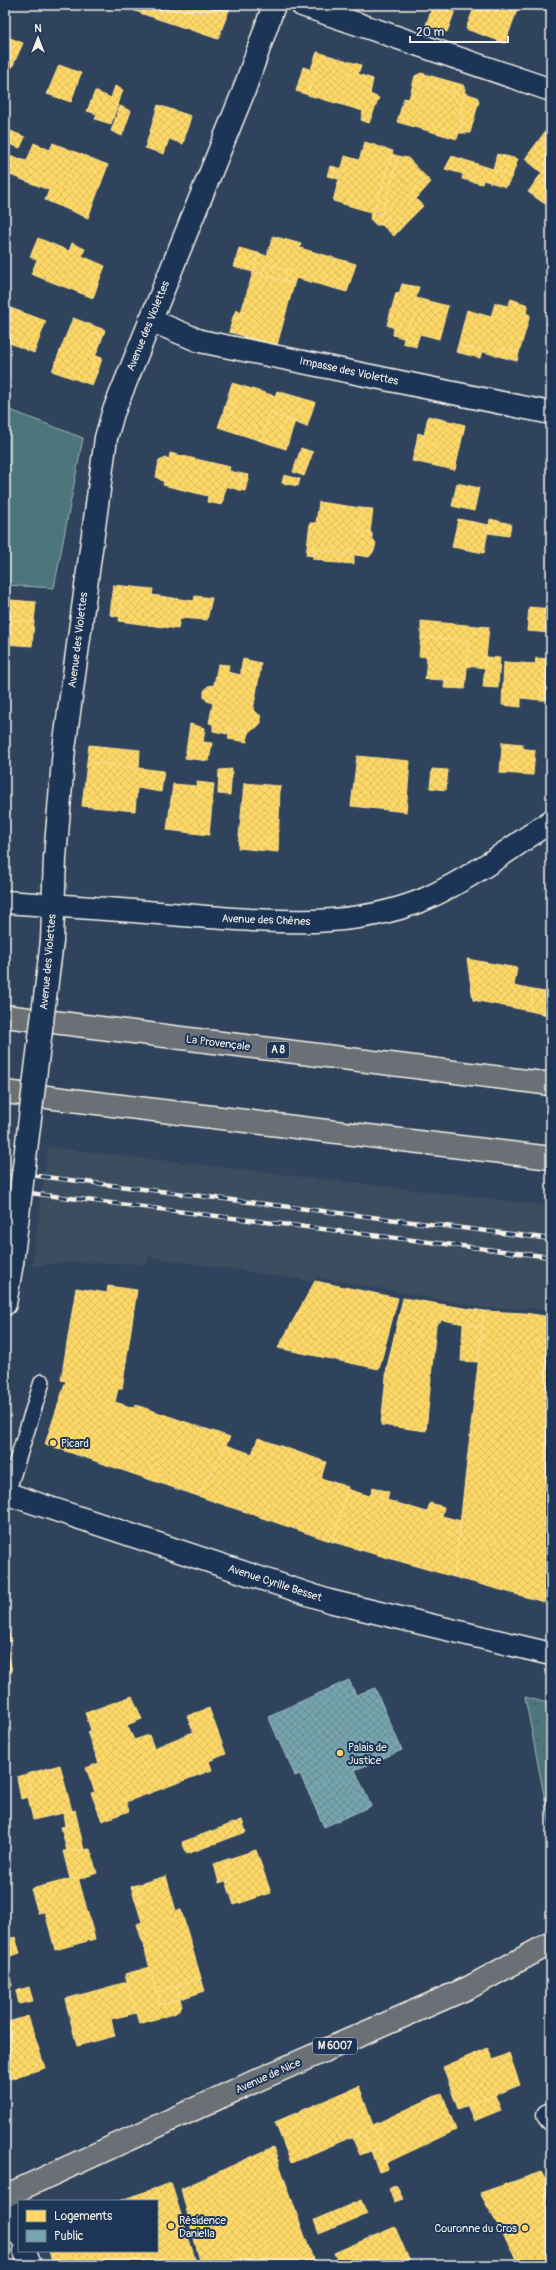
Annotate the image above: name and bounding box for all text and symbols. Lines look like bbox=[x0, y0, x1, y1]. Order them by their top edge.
north arrow bbox=[18, 18, 58, 58]
scale bar bbox=[410, 18, 508, 44]
text: N bbox=[34, 22, 42, 35]
text: 20 m bbox=[416, 25, 445, 40]
street label: Avenue des Violettes bbox=[124, 279, 172, 373]
street label: Impasse des Violettes bbox=[298, 354, 400, 388]
street label: Avenue des Violettes bbox=[66, 591, 90, 689]
street label: Avenue des Chênes bbox=[221, 912, 311, 928]
street label: Avenue des Violettes bbox=[37, 913, 59, 1010]
street label: La Provençale bbox=[185, 1033, 251, 1053]
road number: A 8 bbox=[267, 1042, 289, 1058]
place label: Picard bbox=[61, 1437, 89, 1450]
marker: Picard bbox=[48, 1438, 58, 1448]
street label: Avenue Cyrille Besset bbox=[226, 1562, 324, 1604]
place label: Palais de Justice bbox=[348, 1741, 387, 1767]
marker: Palais de Justice bbox=[335, 1748, 345, 1758]
road number: M 6007 bbox=[313, 2038, 357, 2054]
street label: Avenue de Nice bbox=[233, 2056, 303, 2096]
legend bbox=[18, 2200, 158, 2252]
text: Logements bbox=[54, 2209, 113, 2224]
place label: Résidence Daniella bbox=[179, 2214, 227, 2240]
marker: Résidence Daniella bbox=[166, 2221, 176, 2231]
place label: Couronne du Cros bbox=[434, 2222, 517, 2235]
marker: Couronne du Cros bbox=[520, 2223, 530, 2233]
text: Public bbox=[54, 2229, 84, 2244]

